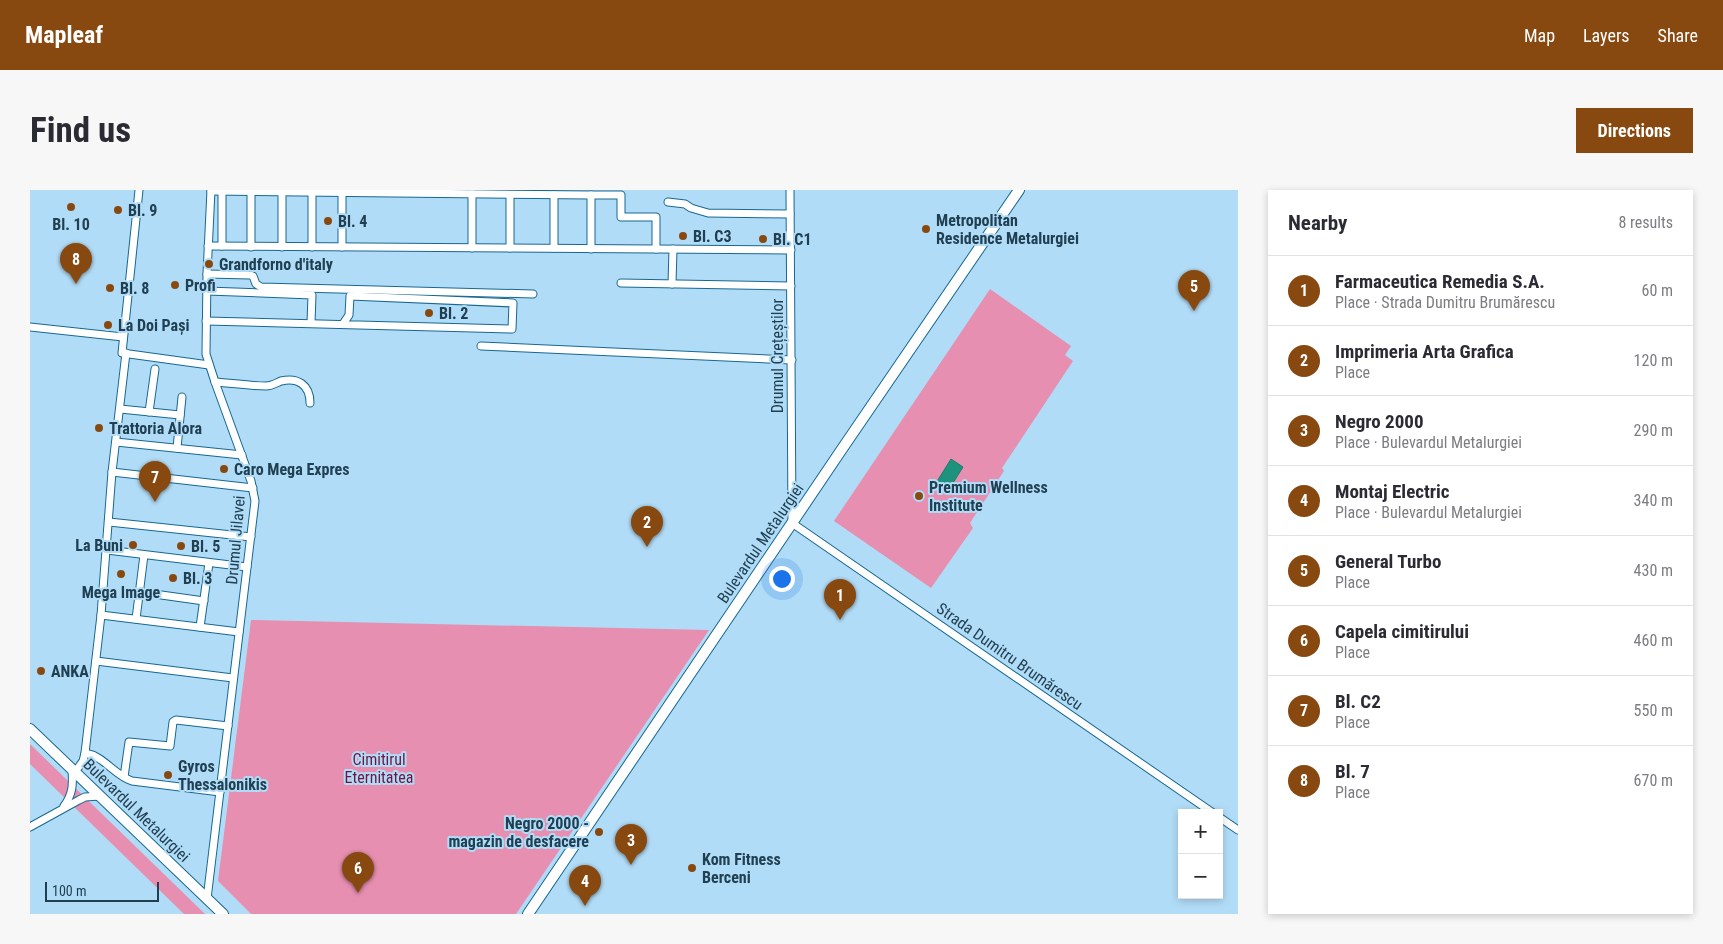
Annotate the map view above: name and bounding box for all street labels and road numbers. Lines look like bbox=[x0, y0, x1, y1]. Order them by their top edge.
street label: Drumul Crețeștilor bbox=[768, 299, 788, 413]
street label: Bulevardul Metalurgiei bbox=[713, 480, 808, 607]
street label: Drumul Jilavei bbox=[222, 495, 249, 585]
street label: Strada Dumitru Brumărescu bbox=[933, 599, 1086, 714]
street label: Bulevardul Metalurgiei bbox=[80, 755, 194, 866]

